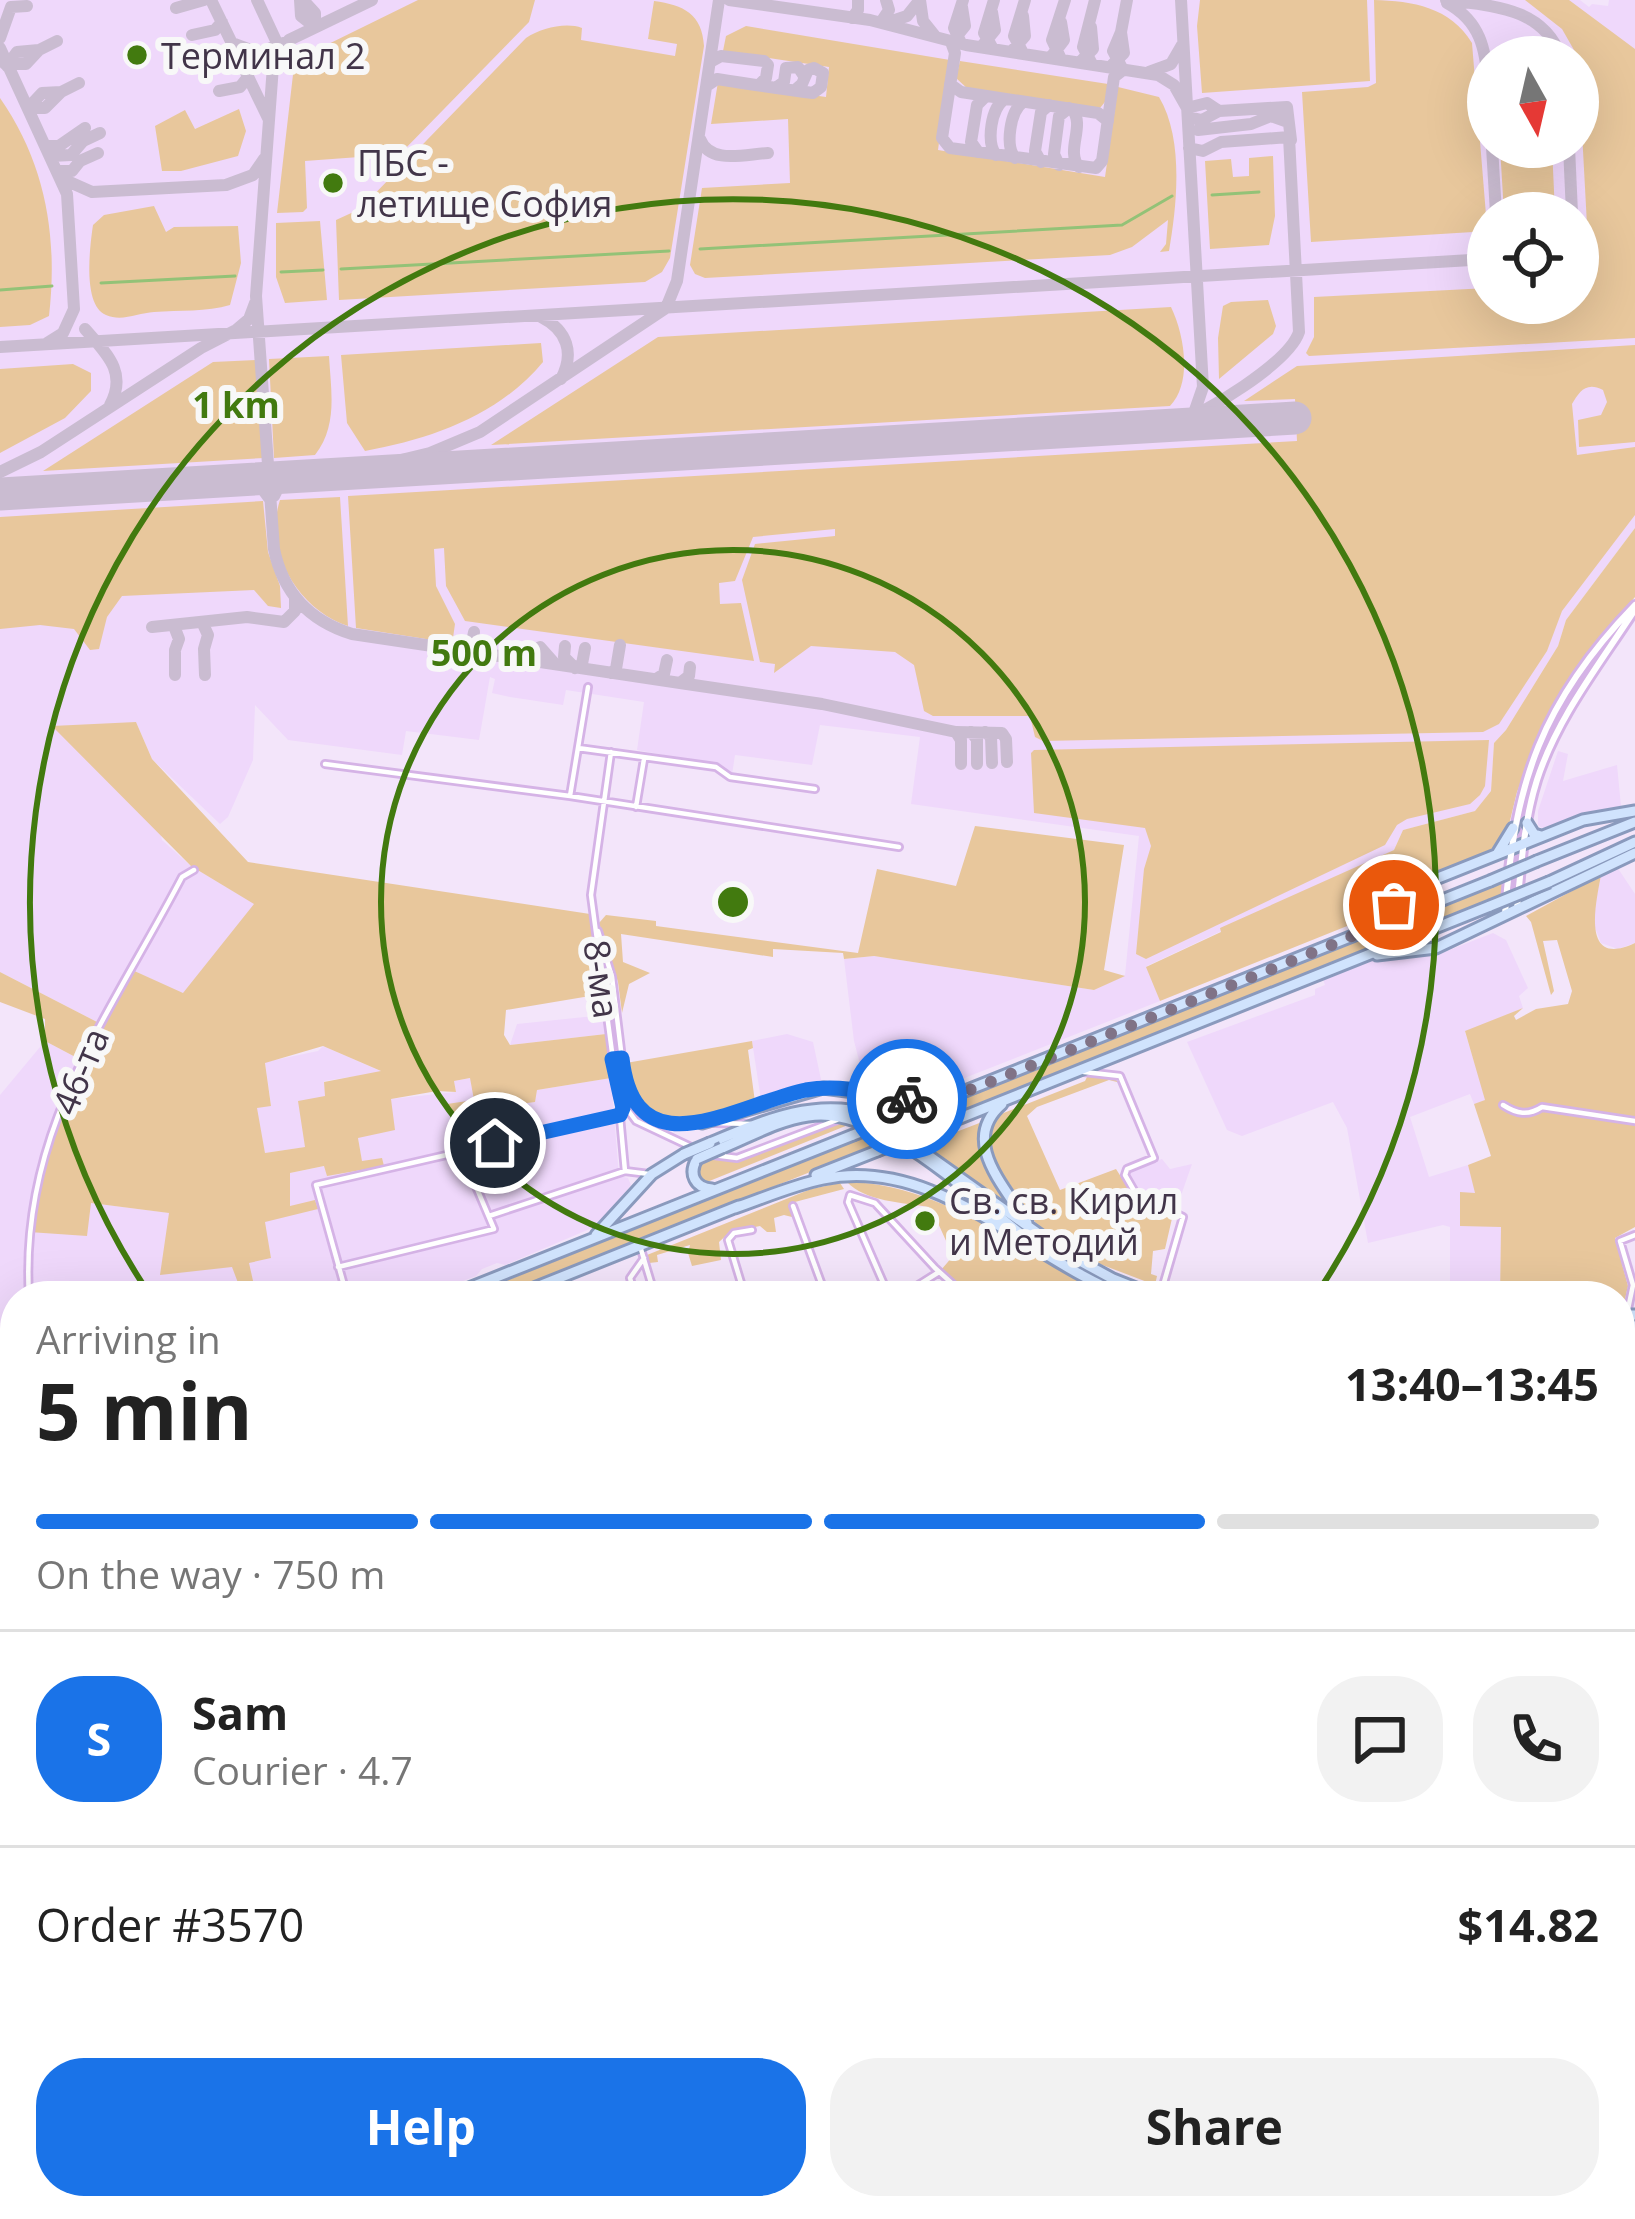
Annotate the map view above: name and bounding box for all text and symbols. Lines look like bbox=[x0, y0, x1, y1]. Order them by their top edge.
place label: Терминал 2 bbox=[161, 31, 366, 80]
north arrow bbox=[1467, 36, 1599, 168]
map controls bbox=[1467, 36, 1599, 324]
marker: Терминал 2 bbox=[124, 42, 150, 68]
place label: ПБС - летище София bbox=[357, 138, 612, 228]
marker: ПБС - летище София bbox=[320, 170, 346, 196]
button: locate bbox=[1467, 192, 1599, 324]
text: 1 km bbox=[192, 380, 280, 429]
text: 500 m bbox=[431, 628, 537, 677]
pin bbox=[1343, 854, 1445, 956]
icon: bag bbox=[1361, 872, 1427, 938]
centre of rings bbox=[712, 881, 754, 923]
street label: 8-ма bbox=[572, 937, 632, 1021]
street label: 46-та bbox=[40, 1020, 120, 1122]
courier bbox=[847, 1039, 967, 1159]
icon: bike bbox=[874, 1066, 940, 1132]
pin bbox=[444, 1092, 546, 1194]
icon: home bbox=[462, 1110, 528, 1176]
place label: Св. св. Кирил и Методий bbox=[949, 1176, 1178, 1266]
marker: Св. св. Кирил и Методий bbox=[912, 1208, 938, 1234]
text: Arriving in bbox=[36, 1312, 221, 1365]
text: 13:40–13:45 bbox=[1345, 1353, 1599, 1414]
text: 5 min bbox=[36, 1357, 253, 1463]
text: On the way · 750 m bbox=[36, 1547, 385, 1600]
button: chat bbox=[1317, 1676, 1443, 1802]
button: phone bbox=[1473, 1676, 1599, 1802]
text: Sam bbox=[192, 1682, 288, 1743]
text: S bbox=[87, 1708, 111, 1769]
text: Courier · 4.7 bbox=[192, 1743, 413, 1796]
text: Order #3570 bbox=[36, 1894, 304, 1955]
text: $14.82 bbox=[1458, 1894, 1599, 1955]
button: Help bbox=[36, 2058, 806, 2196]
button: Share bbox=[830, 2058, 1599, 2196]

